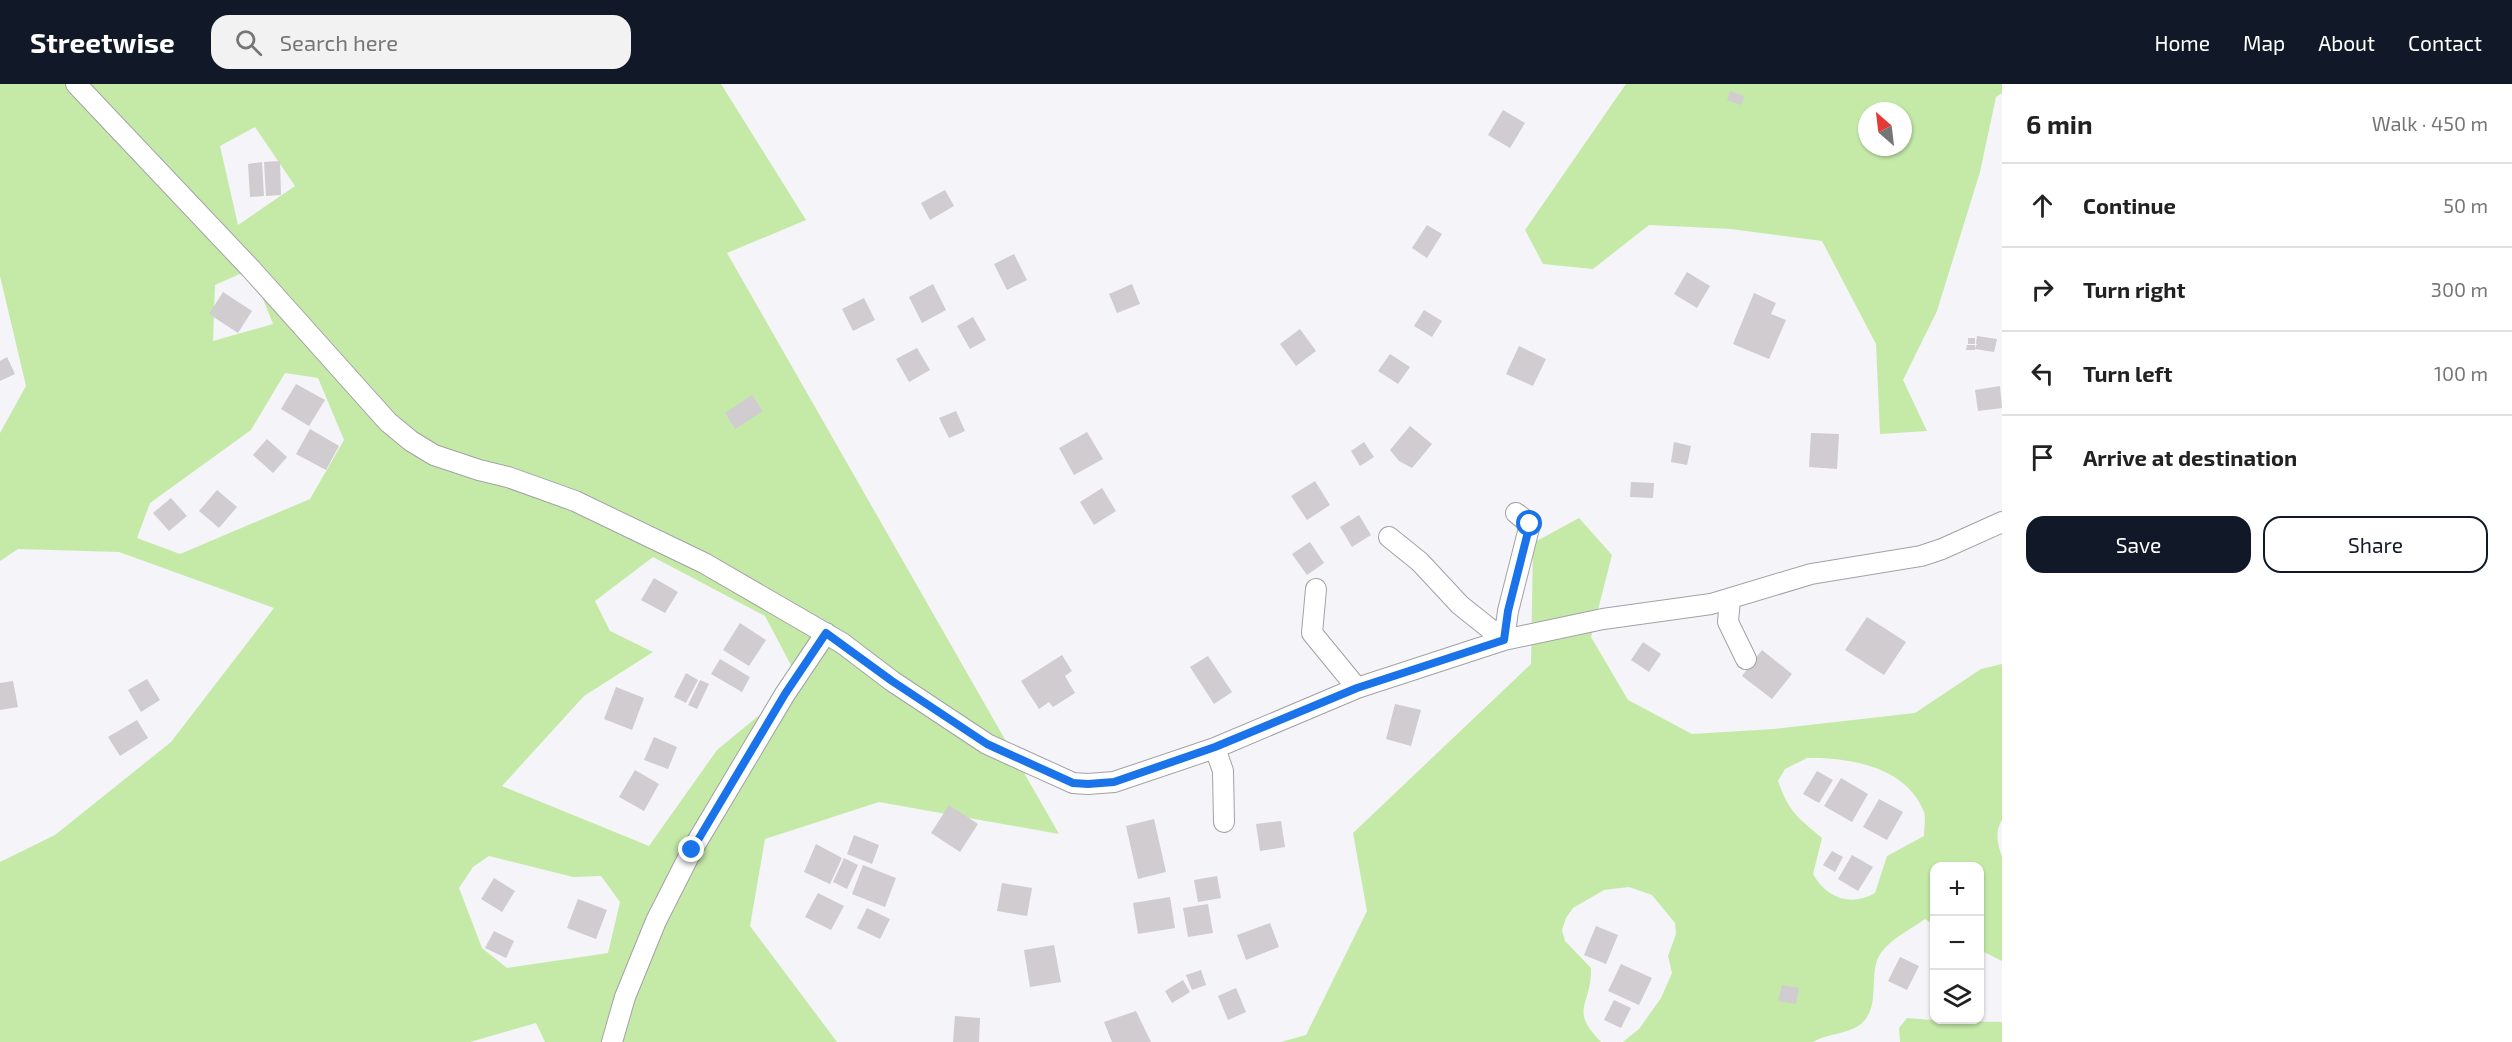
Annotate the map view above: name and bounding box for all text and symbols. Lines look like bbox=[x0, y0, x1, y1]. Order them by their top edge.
search box bbox=[211, 15, 631, 69]
text: Streetwise bbox=[30, 25, 175, 59]
icon: search bbox=[232, 26, 265, 59]
text: Search here bbox=[280, 29, 398, 55]
text: Home bbox=[2154, 30, 2210, 55]
text: Map bbox=[2243, 30, 2285, 55]
text: About bbox=[2318, 30, 2375, 55]
text: Contact bbox=[2408, 30, 2482, 55]
north arrow bbox=[1858, 102, 1912, 156]
text: 6 min bbox=[2026, 108, 2093, 139]
text: Walk · 450 m bbox=[2372, 111, 2488, 135]
icon: ahead bbox=[2026, 189, 2059, 222]
text: Continue bbox=[2083, 192, 2176, 218]
text: 50 m bbox=[2443, 193, 2488, 217]
icon: right bbox=[2026, 273, 2059, 306]
text: Turn right bbox=[2083, 276, 2185, 302]
text: 300 m bbox=[2431, 277, 2488, 301]
icon: left bbox=[2026, 357, 2059, 390]
text: Turn left bbox=[2083, 360, 2172, 386]
text: 100 m bbox=[2434, 361, 2488, 385]
icon: arrive bbox=[2026, 441, 2059, 474]
text: Arrive at destination bbox=[2083, 444, 2297, 470]
route start bbox=[1516, 510, 1542, 536]
button: Save bbox=[2026, 516, 2251, 573]
button: Share bbox=[2263, 516, 2488, 573]
route end bbox=[678, 836, 704, 862]
map controls bbox=[1930, 862, 1984, 1024]
button: + bbox=[1930, 862, 1984, 916]
button: − bbox=[1930, 916, 1984, 970]
button: layers bbox=[1930, 970, 1984, 1024]

